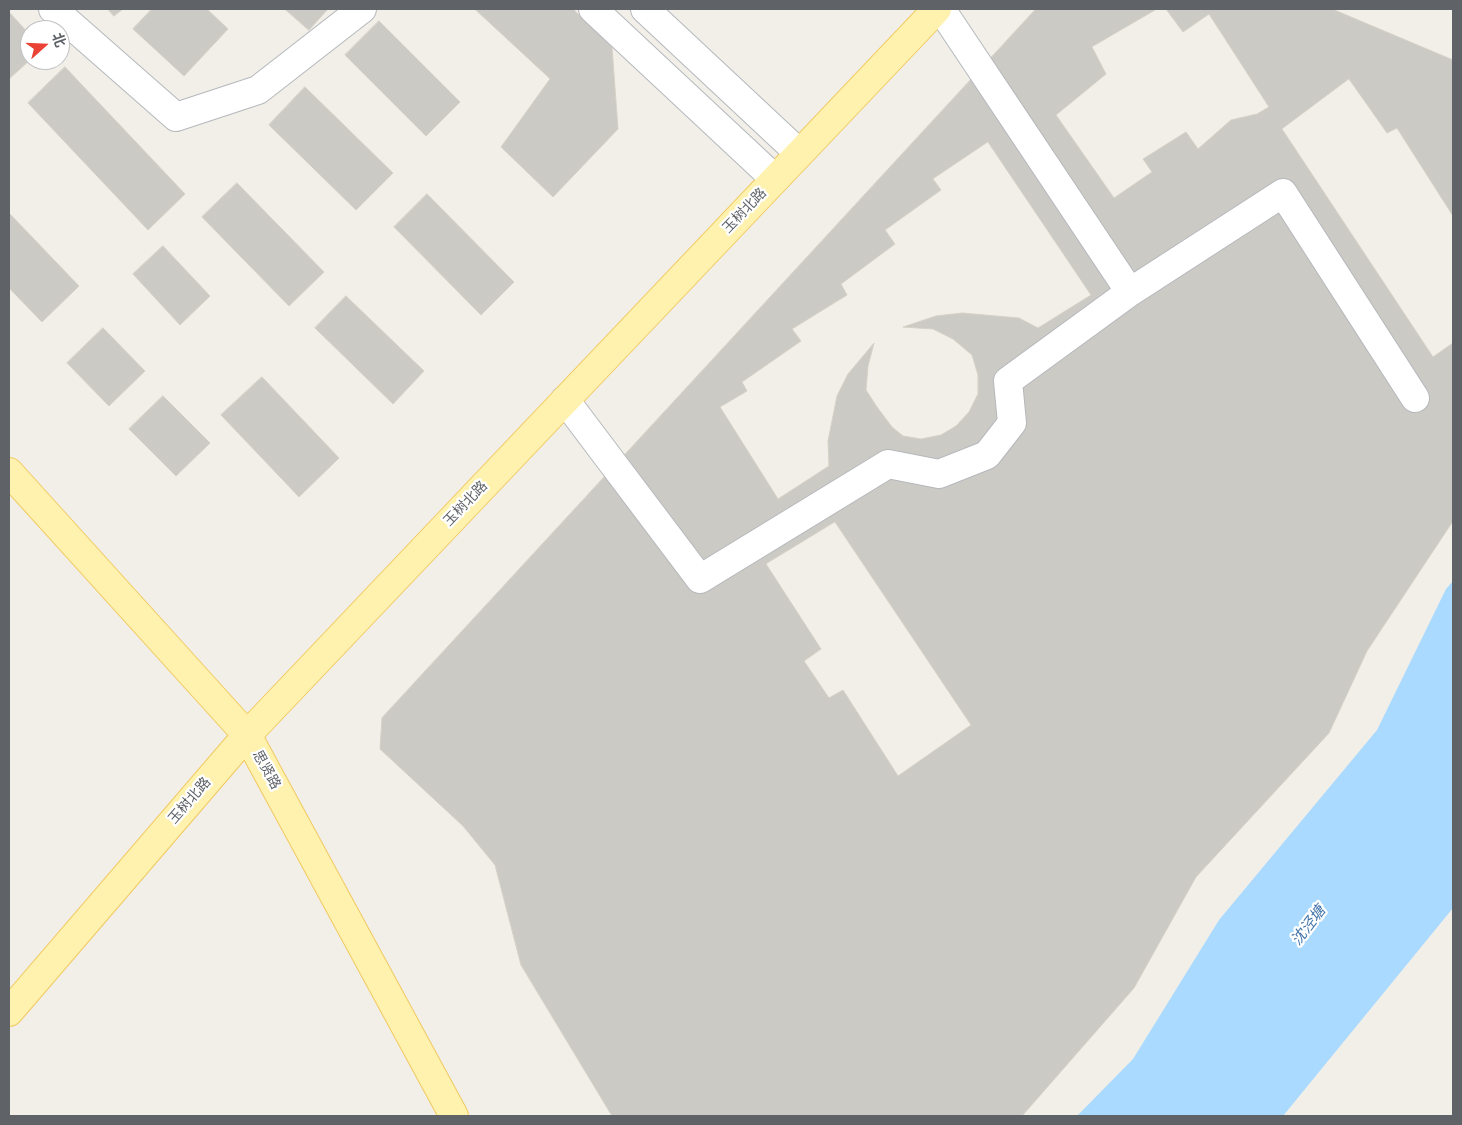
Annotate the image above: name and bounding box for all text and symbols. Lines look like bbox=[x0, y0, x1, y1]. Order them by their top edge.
north arrow bbox=[20, 20, 70, 70]
text: 北 bbox=[48, 31, 69, 50]
street label: 玉树北路 bbox=[720, 185, 770, 237]
street label: 玉树北路 bbox=[441, 478, 491, 530]
street label: 思贤路 bbox=[248, 748, 284, 792]
street label: 玉树北路 bbox=[165, 774, 215, 828]
water label: 沈泾塘 bbox=[1288, 903, 1330, 949]

